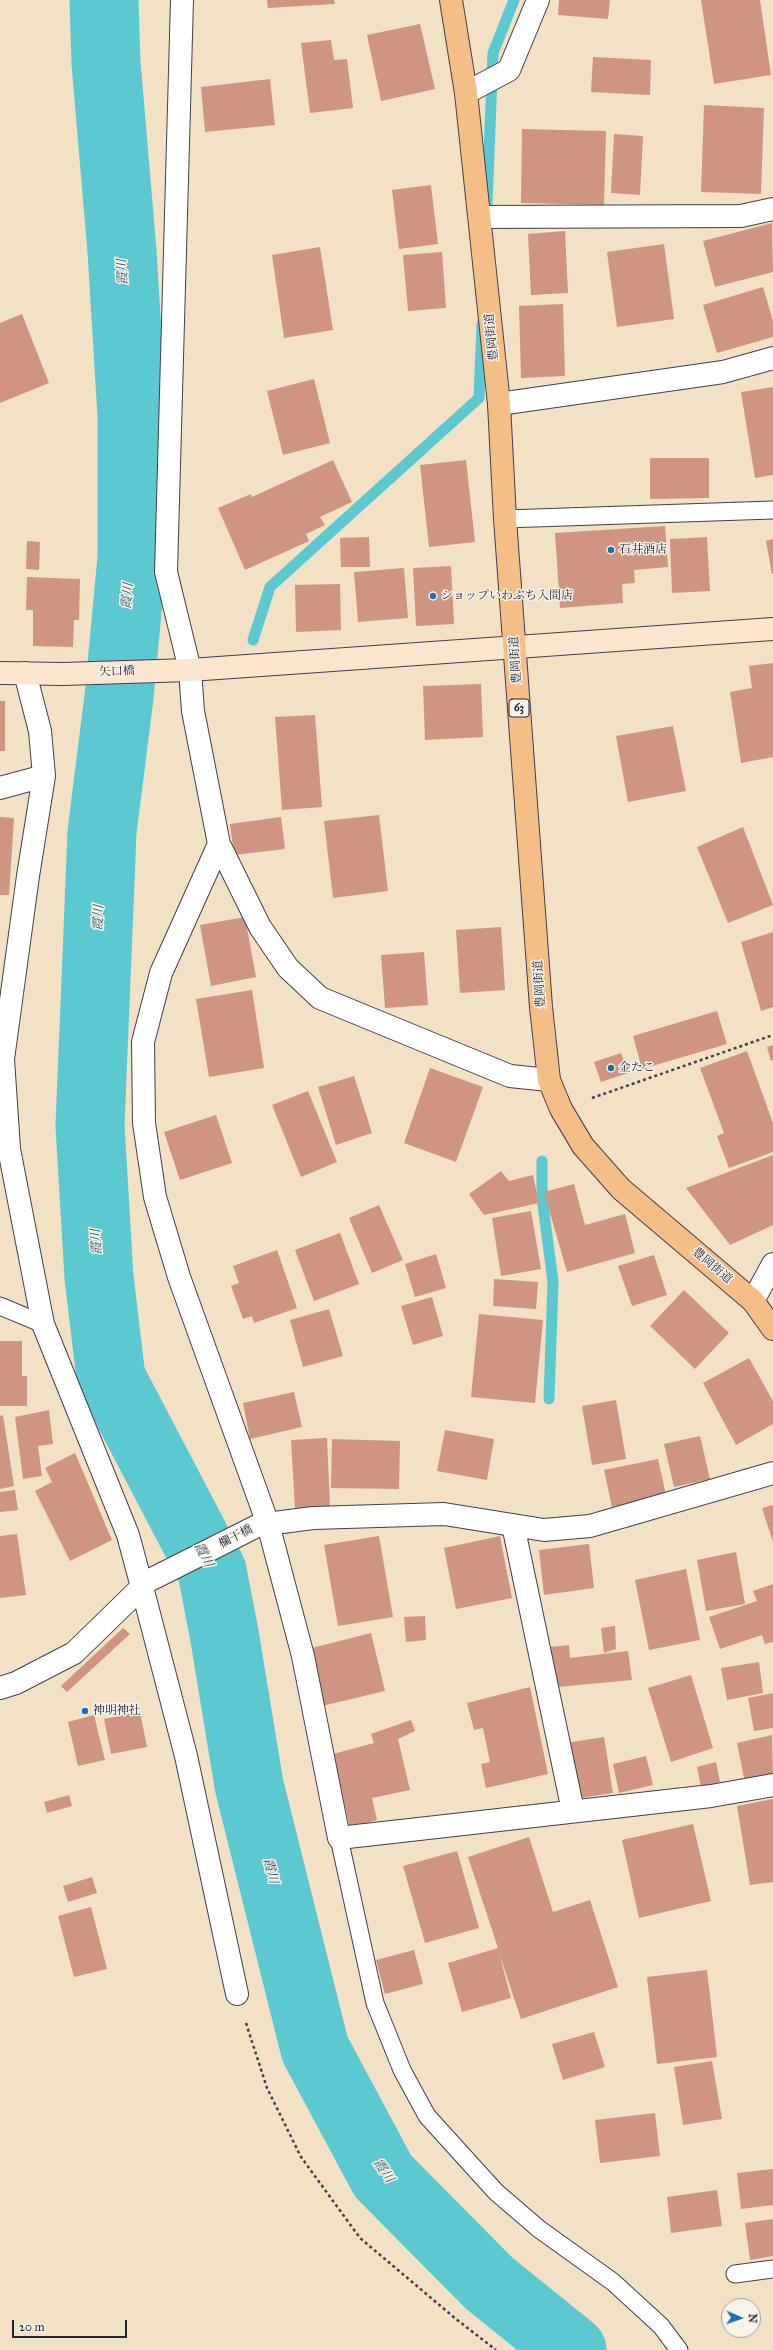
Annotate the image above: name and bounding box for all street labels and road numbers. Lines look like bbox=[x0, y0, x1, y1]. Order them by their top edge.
street label: 豊岡街道 bbox=[482, 312, 502, 362]
street label: 豊岡街道 bbox=[507, 636, 525, 684]
street label: 矢口橋 bbox=[99, 664, 135, 680]
road number: 63 bbox=[509, 699, 529, 717]
street label: 豊岡街道 bbox=[531, 960, 549, 1008]
street label: 豊岡街道 bbox=[689, 1245, 735, 1287]
street label: 欄干橋 bbox=[217, 1522, 255, 1552]

